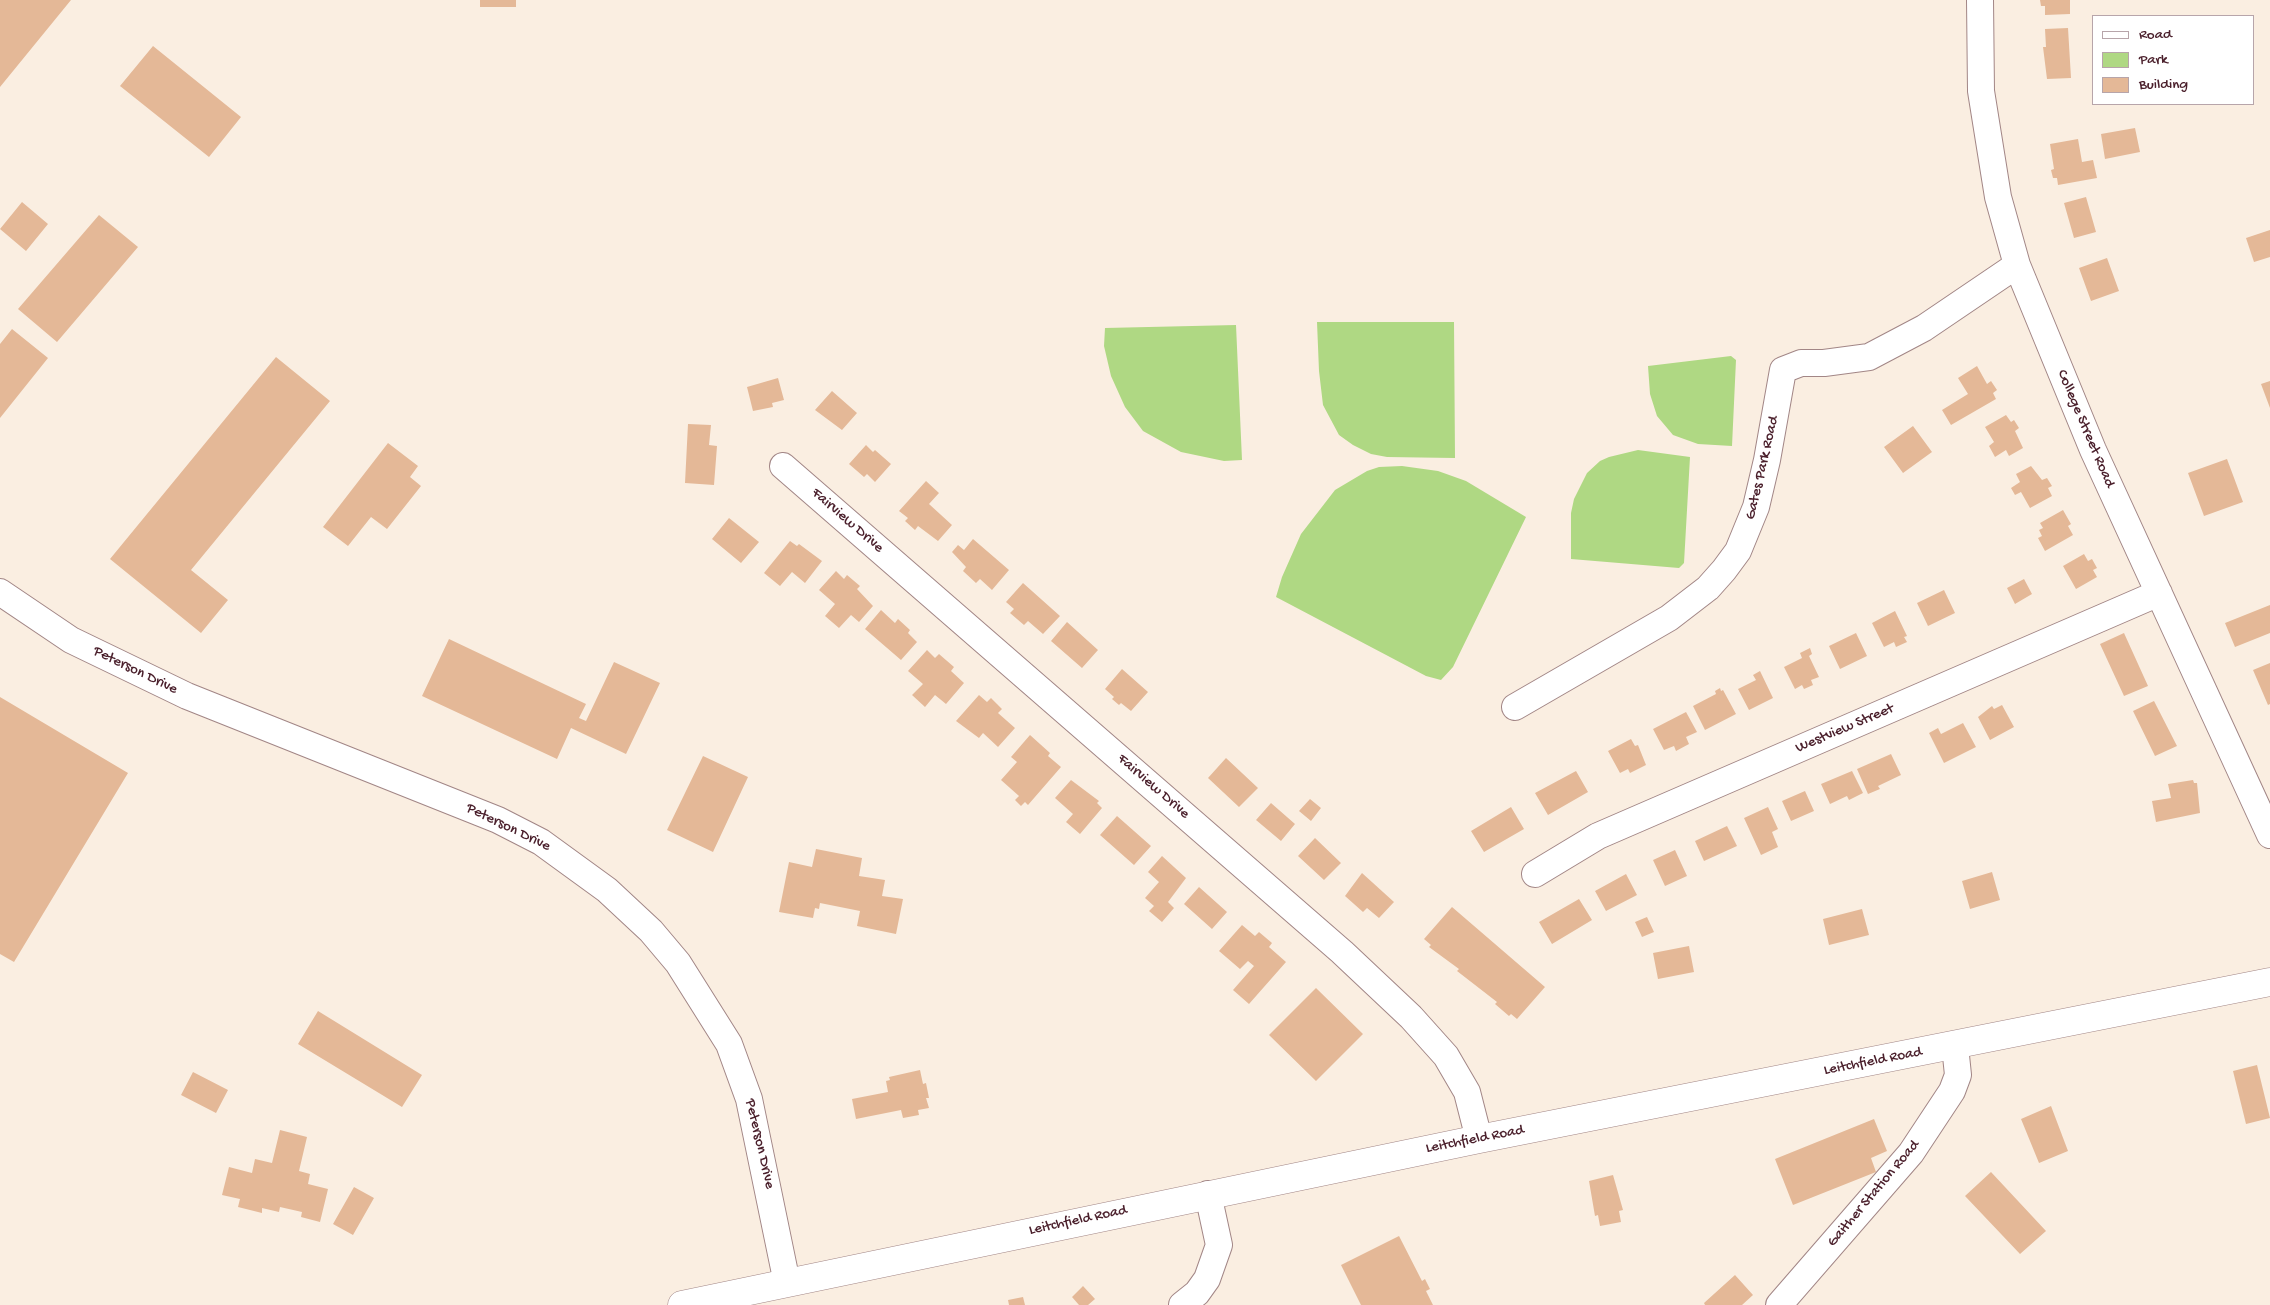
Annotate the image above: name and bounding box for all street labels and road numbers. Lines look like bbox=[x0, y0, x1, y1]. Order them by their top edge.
street label: College Street Road bbox=[2052, 367, 2118, 491]
street label: Gates Park Road bbox=[1742, 415, 1784, 521]
street label: Fairview Drive bbox=[807, 485, 887, 557]
street label: Peterson Drive bbox=[90, 643, 180, 699]
street label: Westview Street bbox=[1793, 700, 1897, 758]
street label: Fairview Drive bbox=[1113, 751, 1193, 823]
street label: Peterson Drive bbox=[463, 800, 553, 856]
street label: Leitchfield Road bbox=[1822, 1044, 1924, 1080]
street label: Peterson Drive bbox=[740, 1097, 778, 1191]
street label: Leitchfield Road bbox=[1424, 1122, 1526, 1158]
street label: Gaither Station Road bbox=[1824, 1137, 1924, 1251]
street label: Leitchfield Road bbox=[1027, 1202, 1129, 1240]

